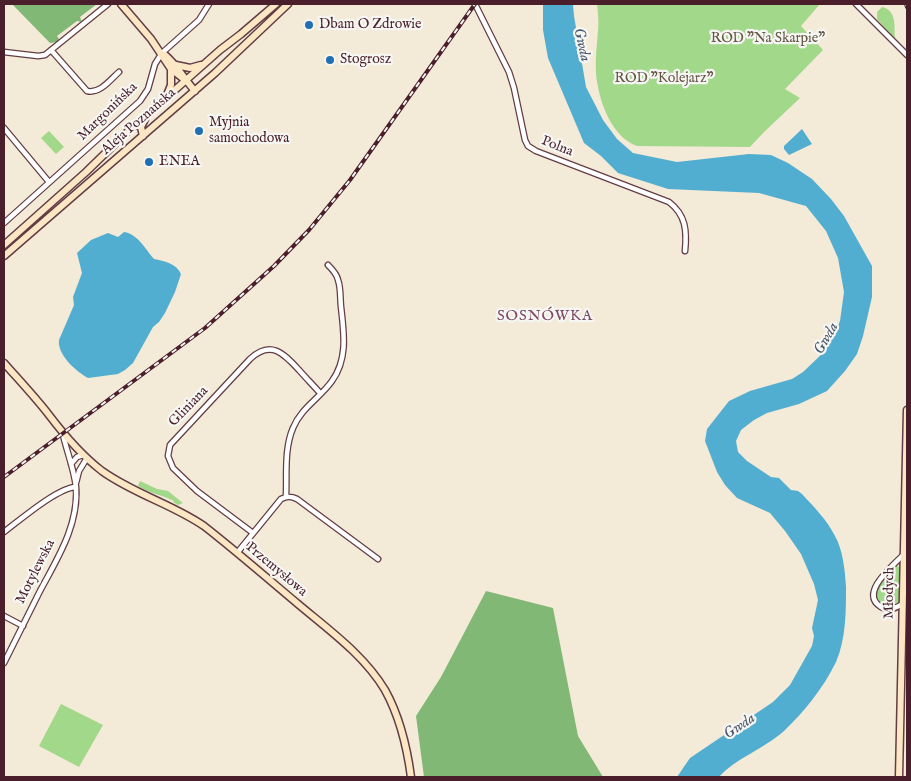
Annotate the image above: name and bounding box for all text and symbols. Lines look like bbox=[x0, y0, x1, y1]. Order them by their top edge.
place label: Dbam O Zdrowie bbox=[319, 17, 421, 33]
marker: Dbam O Zdrowie bbox=[303, 19, 315, 31]
water label: Gwda bbox=[568, 26, 594, 64]
park label: ROD "Na Skarpie" bbox=[711, 31, 825, 47]
place label: Stogrosz bbox=[340, 52, 391, 68]
marker: Stogrosz bbox=[324, 54, 336, 66]
park label: ROD "Kolejarz" bbox=[615, 71, 713, 87]
street label: Margonińska bbox=[75, 79, 141, 145]
street label: Aleja Poznańska bbox=[98, 85, 180, 159]
place label: Myjnia samochodowa bbox=[209, 115, 289, 148]
marker: Myjnia samochodowa bbox=[193, 125, 205, 137]
street label: Polna bbox=[539, 133, 575, 161]
place label: ENEA bbox=[159, 154, 200, 170]
marker: ENEA bbox=[143, 156, 155, 168]
district label: SOSNÓWKA bbox=[496, 308, 594, 326]
water label: Gwda bbox=[811, 320, 843, 358]
street label: Gliniana bbox=[166, 383, 212, 431]
street label: Motylewska bbox=[13, 537, 59, 607]
street label: Przemysłowa bbox=[242, 539, 310, 601]
street label: Młodych bbox=[881, 567, 899, 619]
water label: Gwda bbox=[721, 710, 759, 744]

